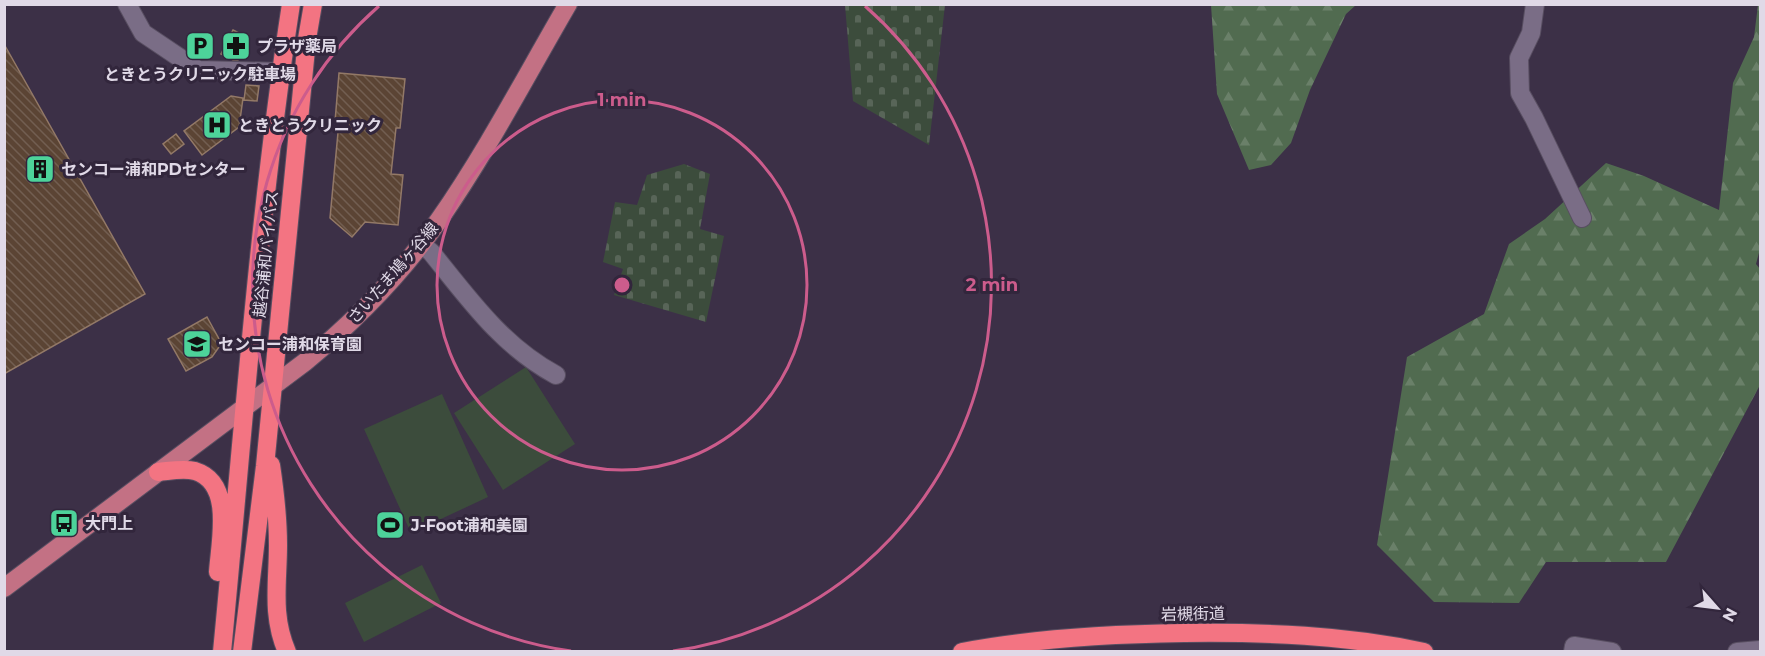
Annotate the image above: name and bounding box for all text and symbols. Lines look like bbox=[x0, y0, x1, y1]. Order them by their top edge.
parking icon: ときとうクリニック駐車場 bbox=[184, 30, 216, 62]
pharmacy icon: プラザ薬局 bbox=[220, 30, 252, 62]
place label: プラザ薬局 bbox=[257, 37, 337, 56]
place label: ときとうクリニック駐車場 bbox=[104, 65, 296, 84]
text: 1 min bbox=[598, 89, 646, 111]
hospital icon: ときとうクリニック bbox=[201, 109, 233, 141]
place label: ときとうクリニック bbox=[238, 116, 382, 135]
building icon: センコー浦和PDセンター bbox=[24, 153, 56, 185]
place label: センコー浦和PDセンター bbox=[61, 160, 246, 179]
street label: 越谷浦和バイパス bbox=[250, 190, 282, 318]
street label: さいたま鳩ヶ谷線 bbox=[344, 219, 442, 327]
text: 2 min bbox=[966, 274, 1018, 296]
centre of rings bbox=[612, 275, 632, 295]
school or university icon: センコー浦和保育園 bbox=[181, 328, 213, 360]
place label: センコー浦和保育園 bbox=[218, 335, 362, 354]
bus stop icon: 大門上 bbox=[48, 507, 80, 539]
sports icon: J-Foot浦和美園 bbox=[374, 509, 406, 541]
place label: 大門上 bbox=[85, 514, 133, 533]
place label: J-Foot浦和美園 bbox=[410, 516, 528, 535]
north arrow bbox=[1687, 578, 1747, 638]
street label: 岩槻街道 bbox=[1161, 604, 1225, 624]
text: N bbox=[1718, 605, 1741, 625]

